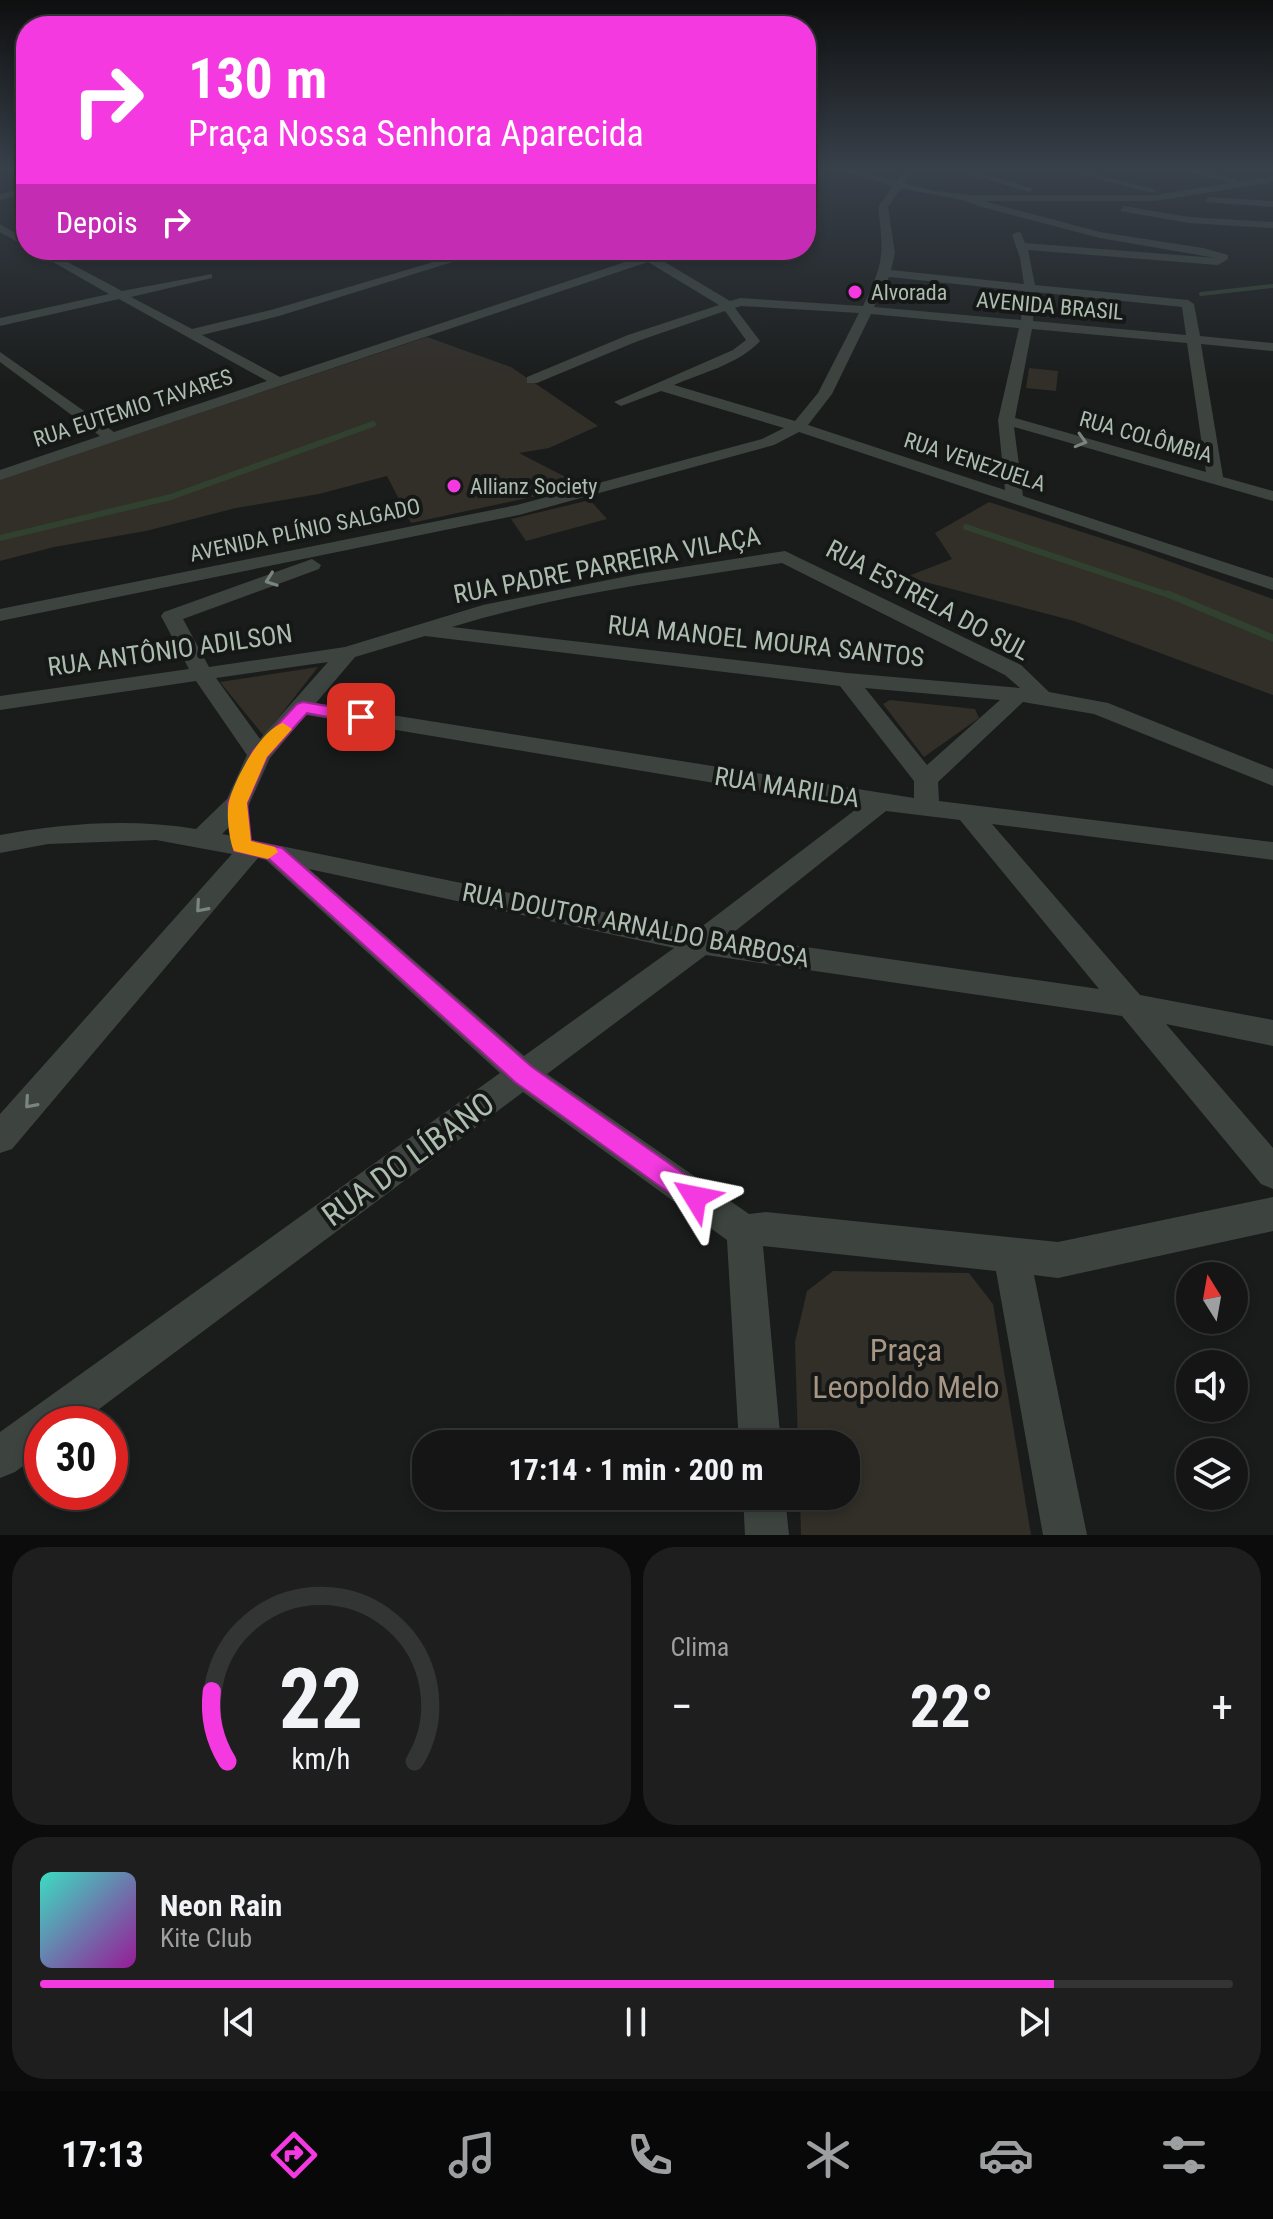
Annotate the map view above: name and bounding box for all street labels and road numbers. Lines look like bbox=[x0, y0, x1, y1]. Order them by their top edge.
street label: AVENIDA BRASIL bbox=[975, 287, 1125, 325]
street label: RUA EUTEMIO TAVARES bbox=[30, 364, 236, 452]
street label: RUA COLÔMBIA bbox=[1077, 405, 1216, 468]
street label: RUA VENEZUELA bbox=[901, 427, 1049, 497]
street label: AVENIDA PLÍNIO SALGADO bbox=[187, 493, 423, 567]
street label: RUA PADRE PARREIRA VILAÇA bbox=[451, 521, 763, 609]
street label: RUA ESTRELA DO SUL bbox=[821, 534, 1035, 666]
street label: RUA MANOEL MOURA SANTOS bbox=[606, 609, 926, 673]
street label: RUA ANTÔNIO ADILSON bbox=[46, 618, 294, 682]
street label: RUA MARILDA bbox=[712, 761, 862, 813]
street label: RUA DOUTOR ARNALDO BARBOSA bbox=[460, 877, 812, 973]
street label: RUA DO LÍBANO bbox=[315, 1084, 501, 1234]

